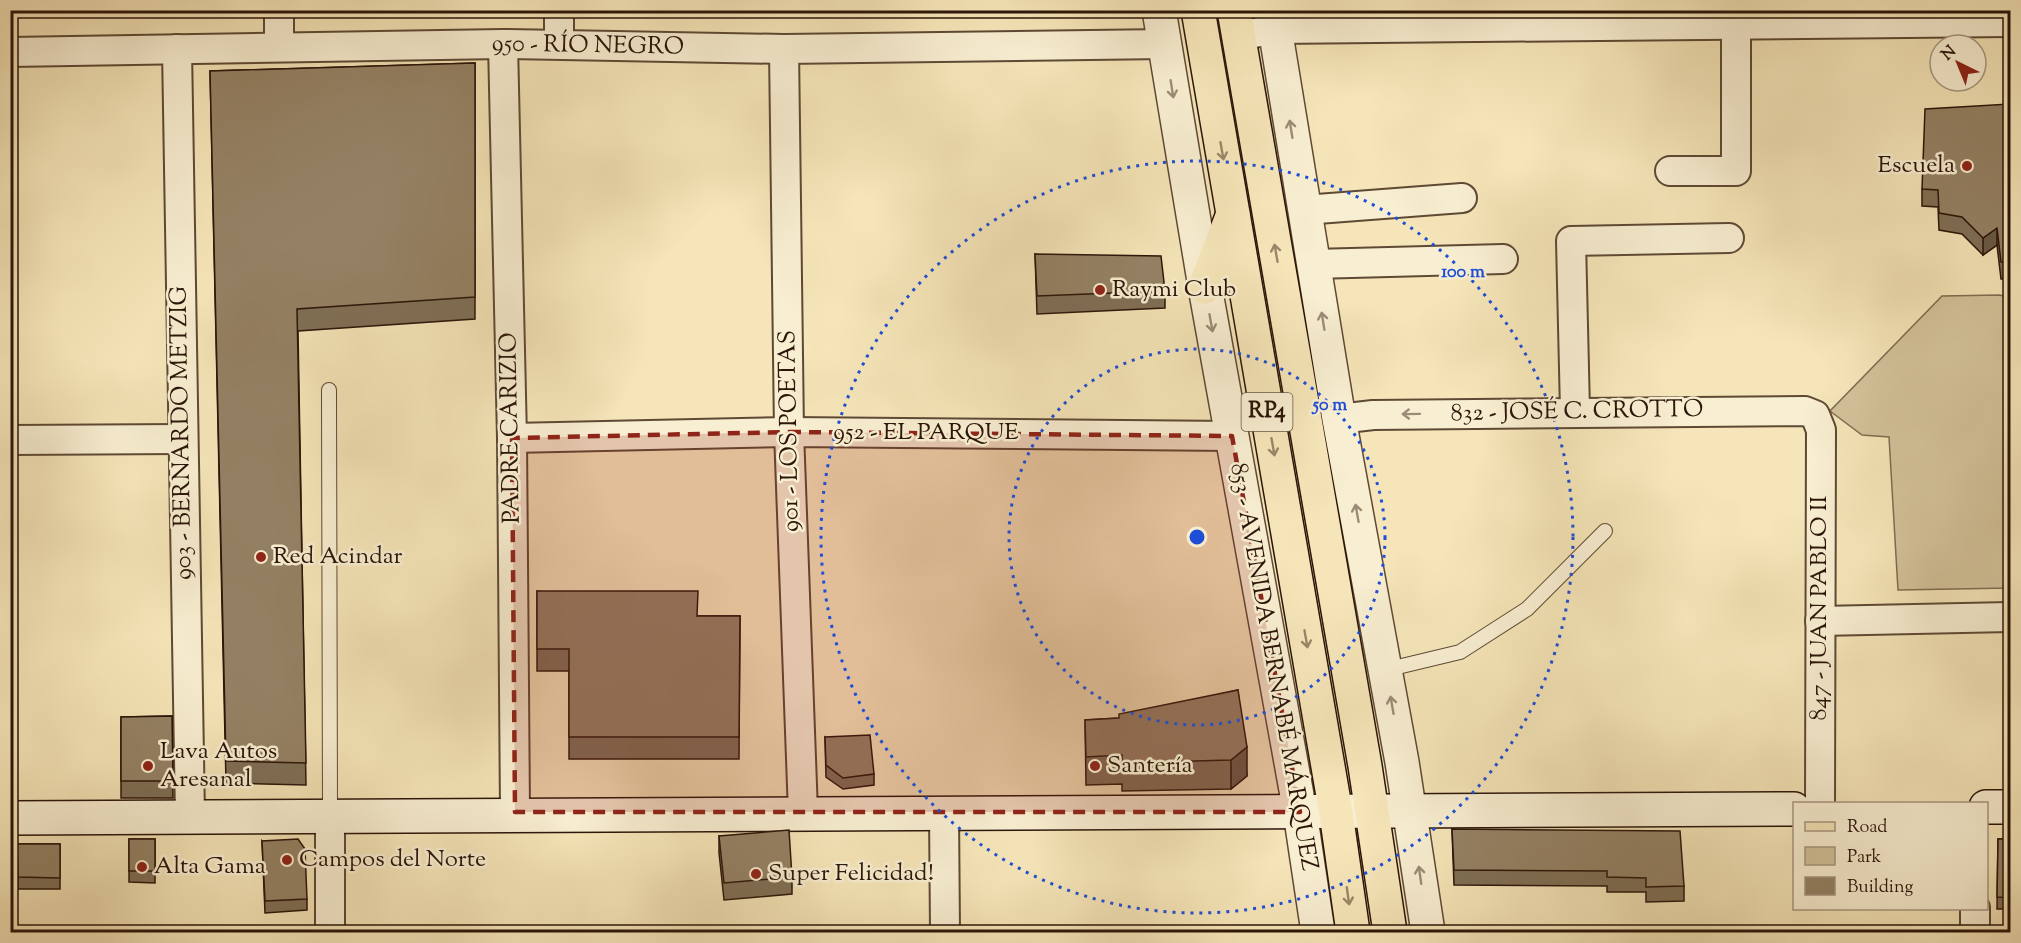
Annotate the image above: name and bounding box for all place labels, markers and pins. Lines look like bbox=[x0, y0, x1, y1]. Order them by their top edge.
place label: Escuela bbox=[1878, 149, 1955, 183]
marker: Escuela bbox=[1960, 159, 1974, 173]
place label: Raymi Club bbox=[1112, 273, 1236, 307]
marker: Raymi Club bbox=[1093, 283, 1107, 297]
centre of rings bbox=[1187, 527, 1207, 547]
place label: Red Acindar bbox=[273, 540, 403, 574]
marker: Red Acindar bbox=[254, 550, 268, 564]
place label: Lava Autos Aresanal bbox=[160, 735, 277, 797]
place label: Santería bbox=[1107, 749, 1193, 783]
marker: Lava Autos Aresanal bbox=[141, 759, 155, 773]
marker: Santería bbox=[1088, 759, 1102, 773]
place label: Campos del Norte bbox=[299, 843, 486, 877]
place label: Alta Gama bbox=[154, 850, 266, 884]
marker: Campos del Norte bbox=[280, 853, 294, 867]
place label: Super Felicidad! bbox=[768, 857, 934, 891]
marker: Alta Gama bbox=[135, 860, 149, 874]
marker: Super Felicidad! bbox=[749, 867, 763, 881]

